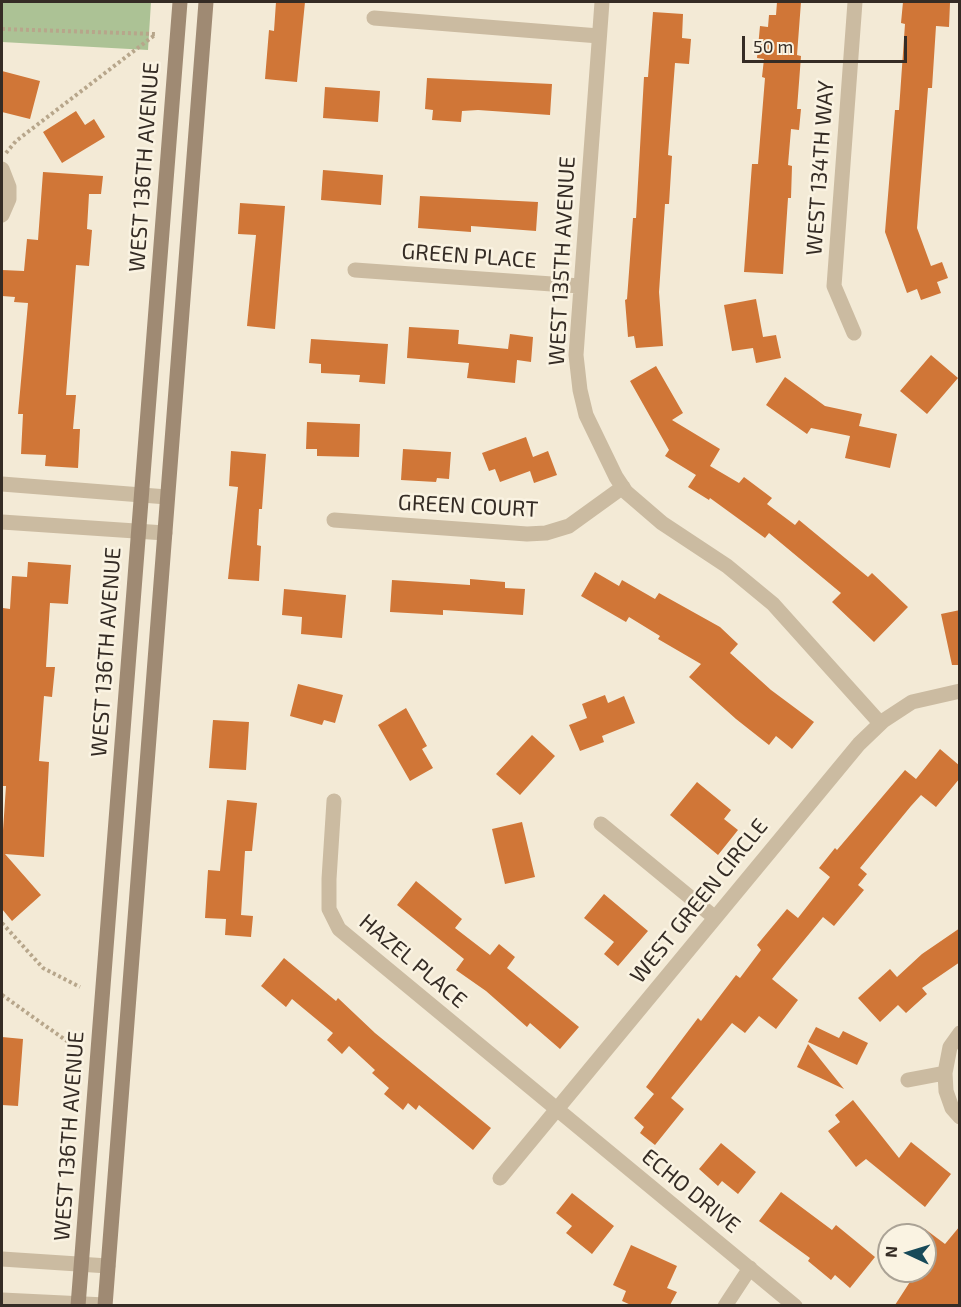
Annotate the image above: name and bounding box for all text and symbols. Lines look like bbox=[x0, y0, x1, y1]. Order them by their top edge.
scale bar bbox=[745, 24, 910, 62]
text: 50 m bbox=[753, 35, 793, 57]
street label: WEST 136TH AVENUE bbox=[123, 61, 165, 273]
street label: WEST 134TH WAY bbox=[801, 80, 839, 256]
street label: WEST 135TH AVENUE bbox=[543, 156, 581, 366]
street label: GREEN PLACE bbox=[401, 238, 537, 274]
street label: GREEN COURT bbox=[397, 489, 539, 523]
street label: WEST 136TH AVENUE bbox=[85, 546, 127, 758]
street label: WEST GREEN CIRCLE bbox=[625, 814, 773, 988]
street label: HAZEL PLACE bbox=[354, 908, 472, 1014]
street label: WEST 136TH AVENUE bbox=[48, 1030, 90, 1242]
street label: ECHO DRIVE bbox=[637, 1143, 745, 1239]
north arrow bbox=[877, 1223, 937, 1283]
text: N bbox=[881, 1245, 900, 1258]

